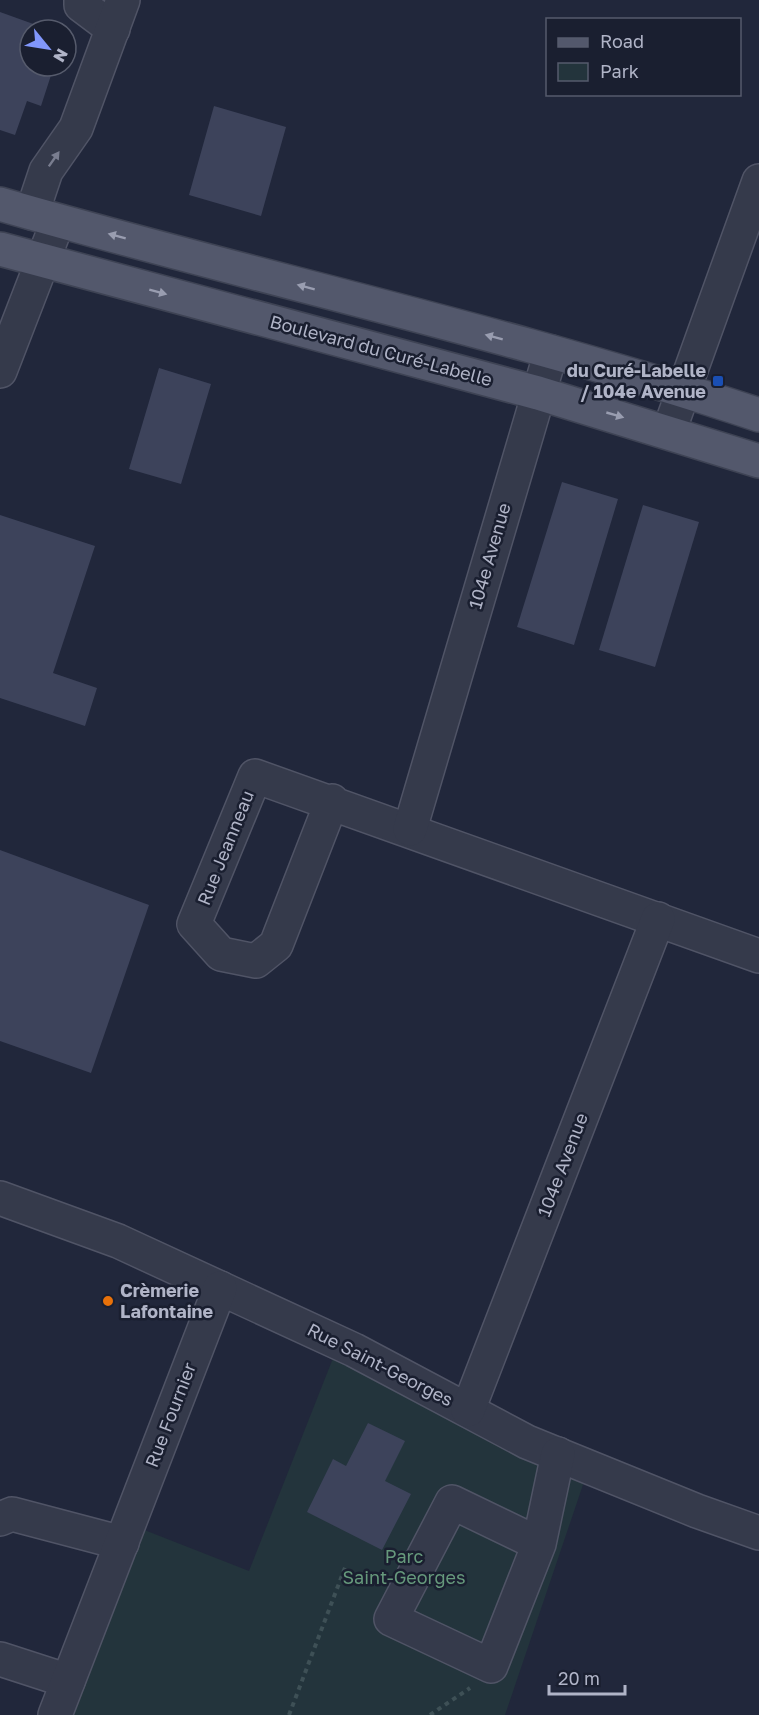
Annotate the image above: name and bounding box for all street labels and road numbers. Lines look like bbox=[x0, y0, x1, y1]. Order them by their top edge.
street label: Boulevard du Curé-Labelle bbox=[268, 310, 495, 390]
street label: 104e Avenue bbox=[463, 500, 515, 611]
street label: Rue Jeanneau bbox=[192, 787, 258, 908]
street label: 104e Avenue bbox=[532, 1110, 592, 1220]
street label: Rue Saint-Georges bbox=[304, 1318, 457, 1410]
street label: Rue Fournier bbox=[140, 1359, 200, 1470]

